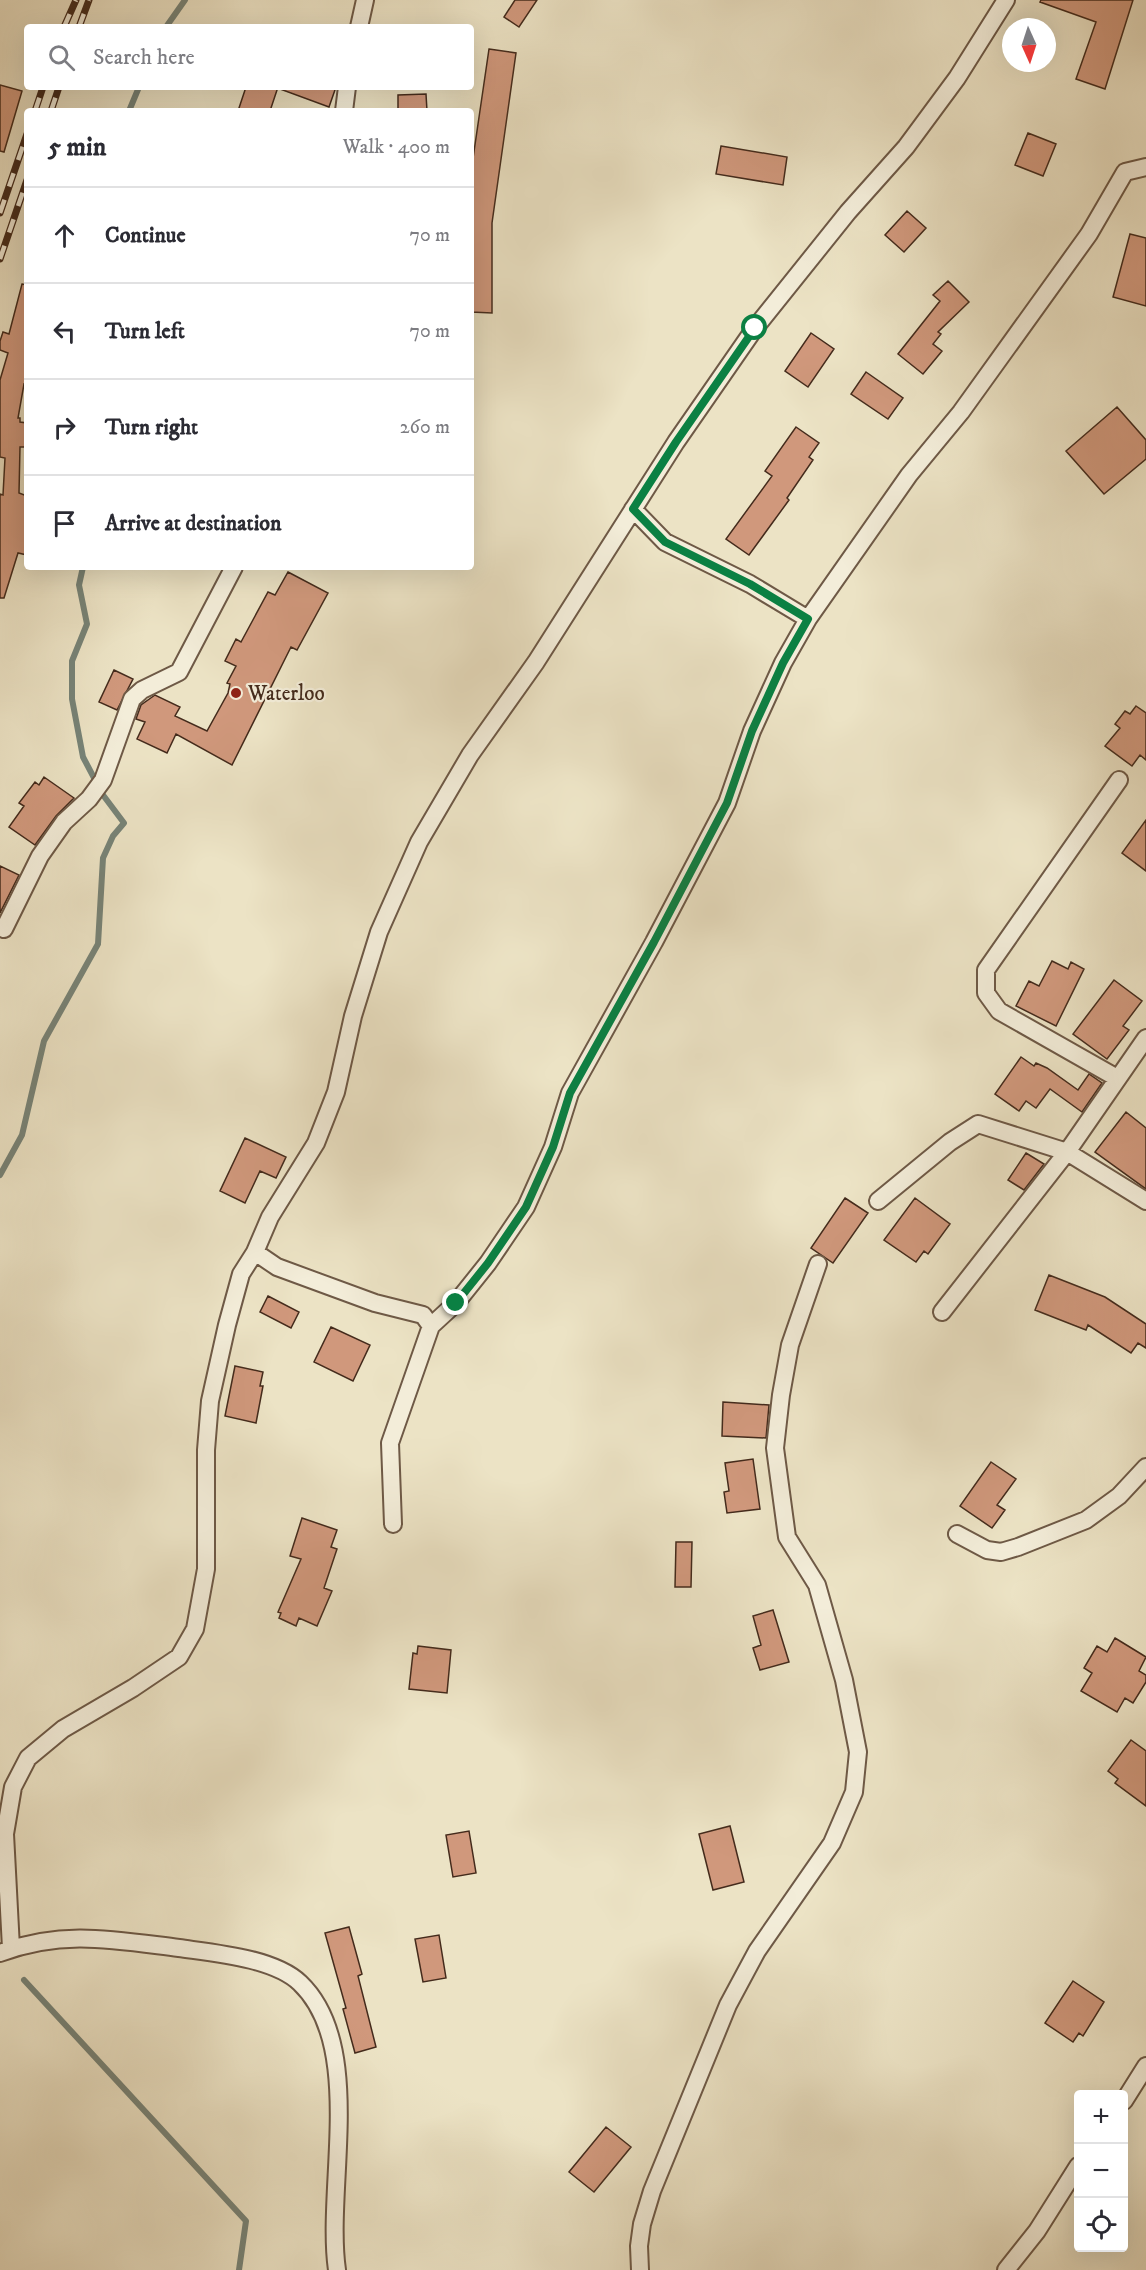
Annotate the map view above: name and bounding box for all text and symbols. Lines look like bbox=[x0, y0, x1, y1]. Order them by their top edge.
north arrow bbox=[1002, 18, 1056, 72]
search box bbox=[24, 24, 474, 90]
icon: search bbox=[45, 41, 78, 74]
text: Search here bbox=[93, 44, 195, 71]
text: 5 min bbox=[48, 131, 106, 164]
text: Walk · 400 m bbox=[343, 135, 450, 160]
icon: ahead bbox=[48, 219, 81, 252]
text: Continue bbox=[105, 222, 186, 249]
text: 70 m bbox=[409, 223, 450, 248]
route start bbox=[741, 314, 767, 340]
icon: left bbox=[48, 315, 81, 348]
text: Turn left bbox=[105, 318, 185, 345]
text: 70 m bbox=[409, 319, 450, 344]
icon: right bbox=[48, 411, 81, 444]
text: Turn right bbox=[105, 414, 198, 441]
text: 260 m bbox=[400, 415, 450, 440]
icon: arrive bbox=[48, 507, 81, 540]
text: Arrive at destination bbox=[105, 510, 282, 537]
place label: Waterloo bbox=[247, 681, 325, 707]
marker: Waterloo bbox=[229, 686, 243, 700]
route end bbox=[442, 1289, 468, 1315]
map controls bbox=[1074, 2090, 1128, 2252]
button: + bbox=[1074, 2090, 1128, 2144]
button: − bbox=[1074, 2144, 1128, 2198]
button: locate bbox=[1074, 2198, 1128, 2252]

